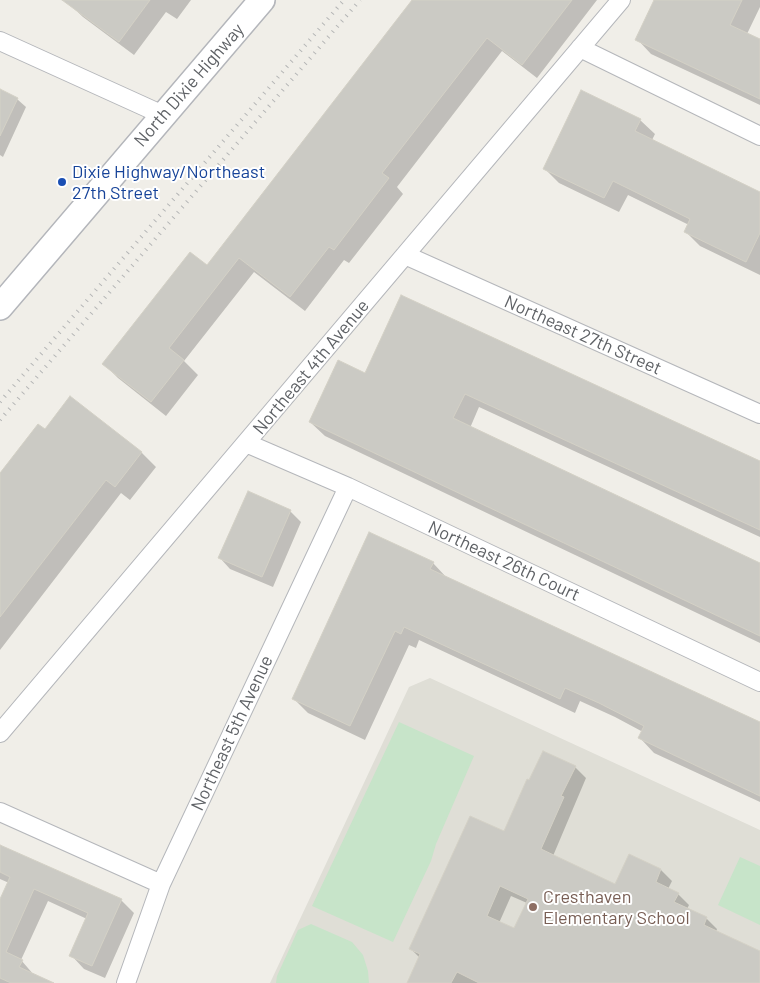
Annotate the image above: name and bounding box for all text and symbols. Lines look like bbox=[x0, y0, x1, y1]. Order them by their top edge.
street label: North Dixie Highway bbox=[130, 19, 248, 151]
place label: Dixie Highway/Northeast 27th Street bbox=[72, 161, 265, 203]
marker: Dixie Highway/Northeast 27th Street bbox=[56, 176, 68, 188]
street label: Northeast 27th Street bbox=[501, 291, 665, 379]
street label: Northeast 4th Avenue bbox=[248, 295, 374, 439]
street label: Northeast 26th Court bbox=[425, 516, 583, 606]
street label: Northeast 5th Avenue bbox=[187, 652, 277, 814]
place label: Cresthaven Elementary School bbox=[543, 886, 690, 929]
marker: Cresthaven Elementary School bbox=[527, 901, 539, 913]

